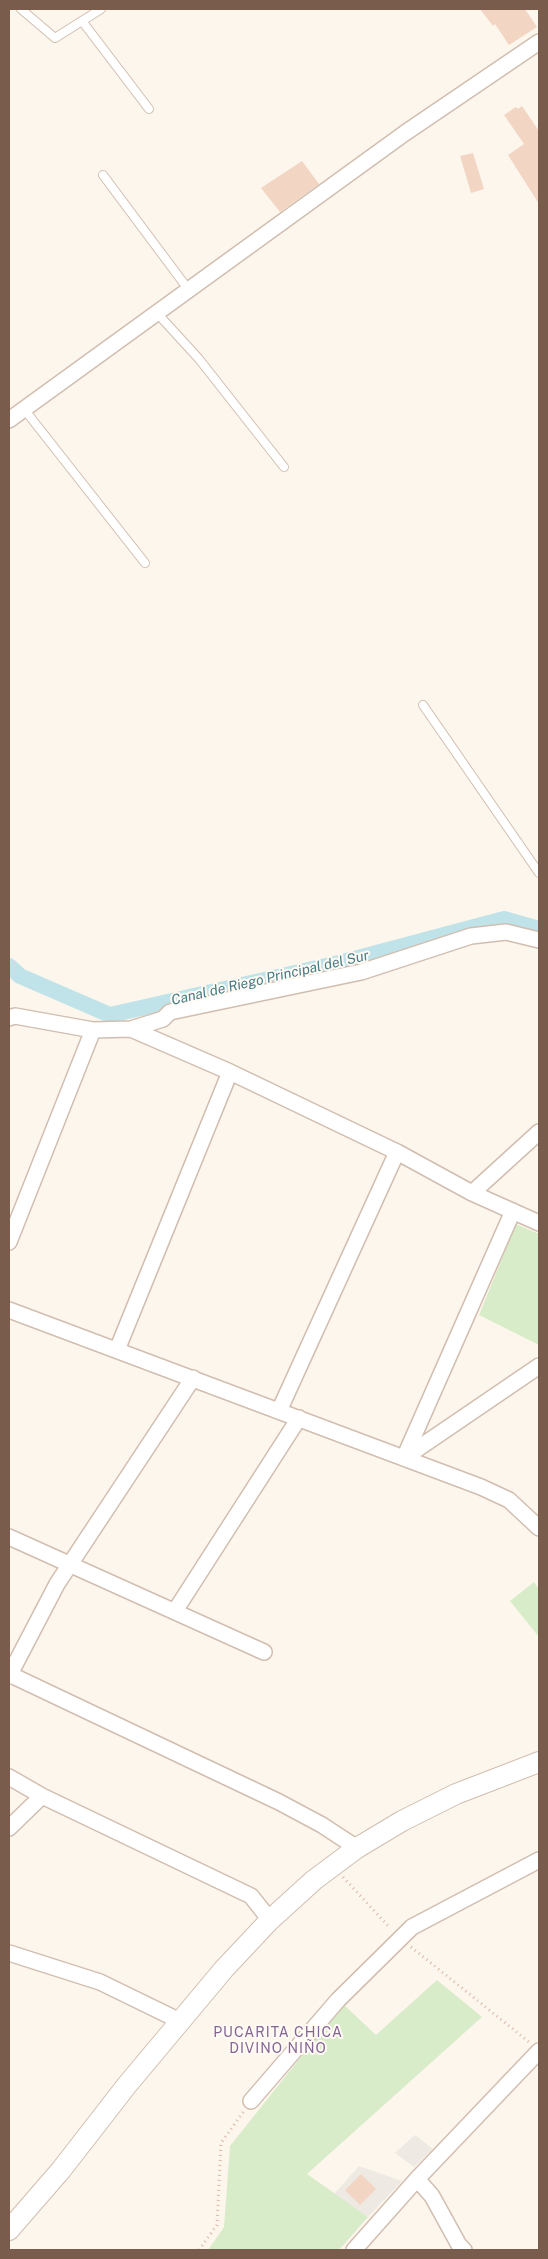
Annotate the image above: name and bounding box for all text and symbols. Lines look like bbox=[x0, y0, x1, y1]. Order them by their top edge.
water label: Canal de Riego Principal del Sur bbox=[170, 947, 370, 1009]
district label: PUCARITA CHICA DIVINO NIÑO bbox=[211, 2025, 345, 2058]

